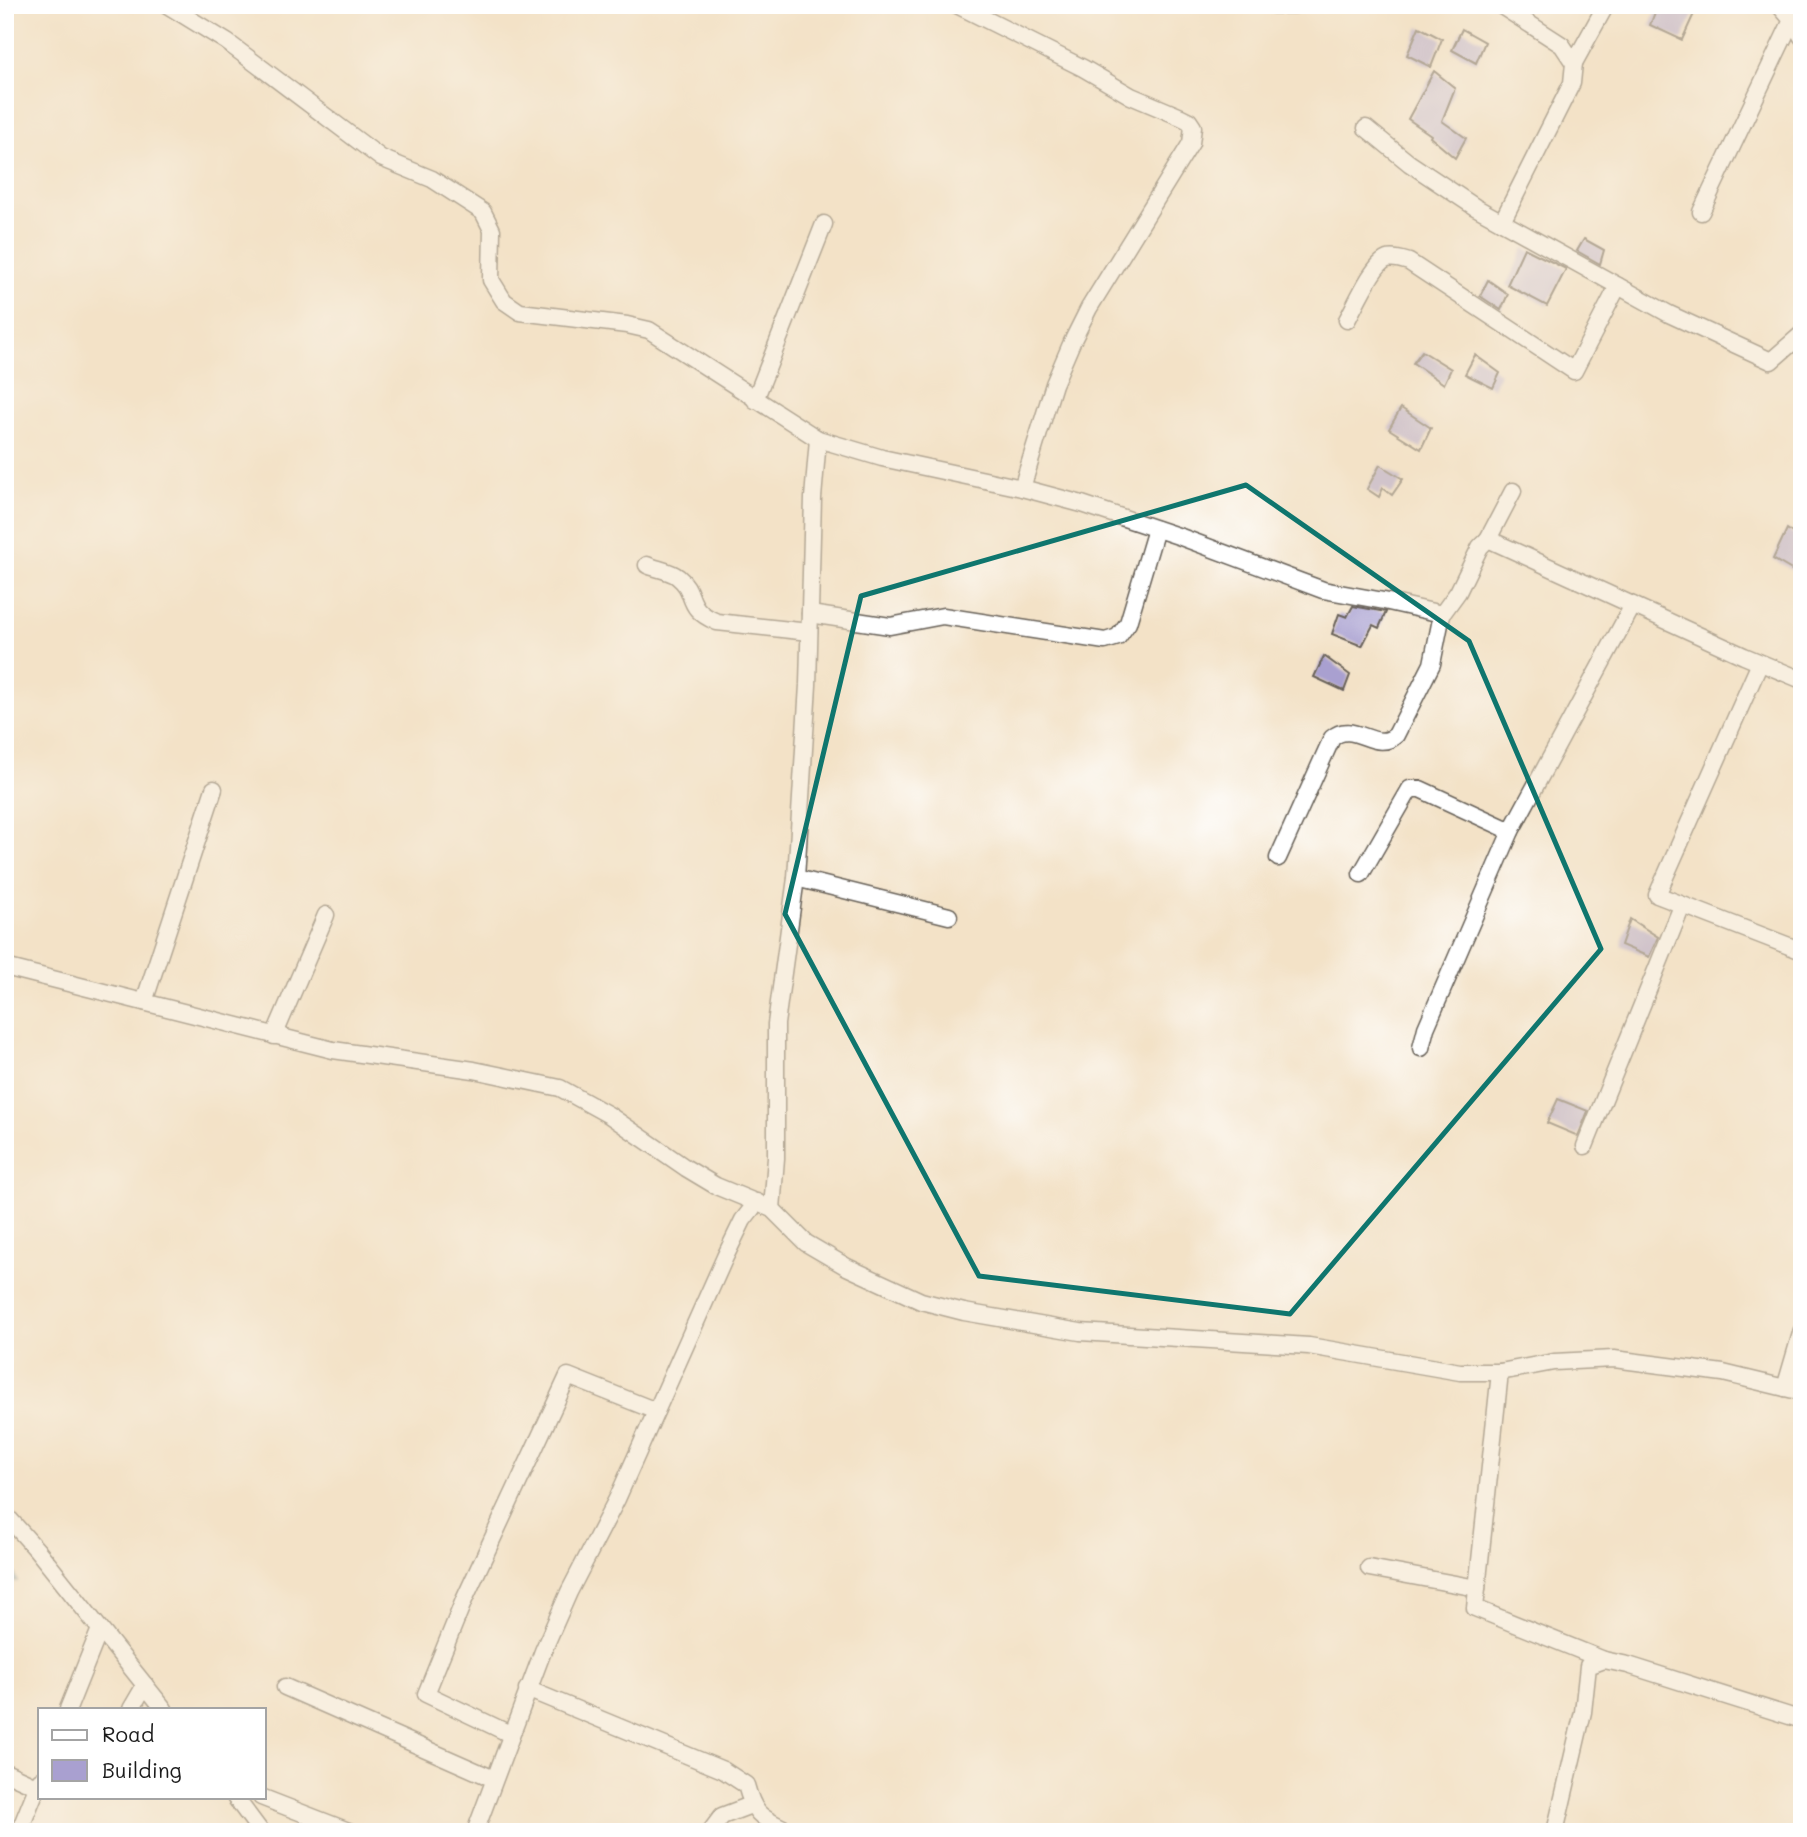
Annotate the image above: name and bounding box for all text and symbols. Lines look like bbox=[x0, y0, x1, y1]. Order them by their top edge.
legend bbox=[38, 1708, 266, 1798]
text: Road bbox=[102, 1720, 154, 1747]
text: Building bbox=[102, 1756, 182, 1783]

